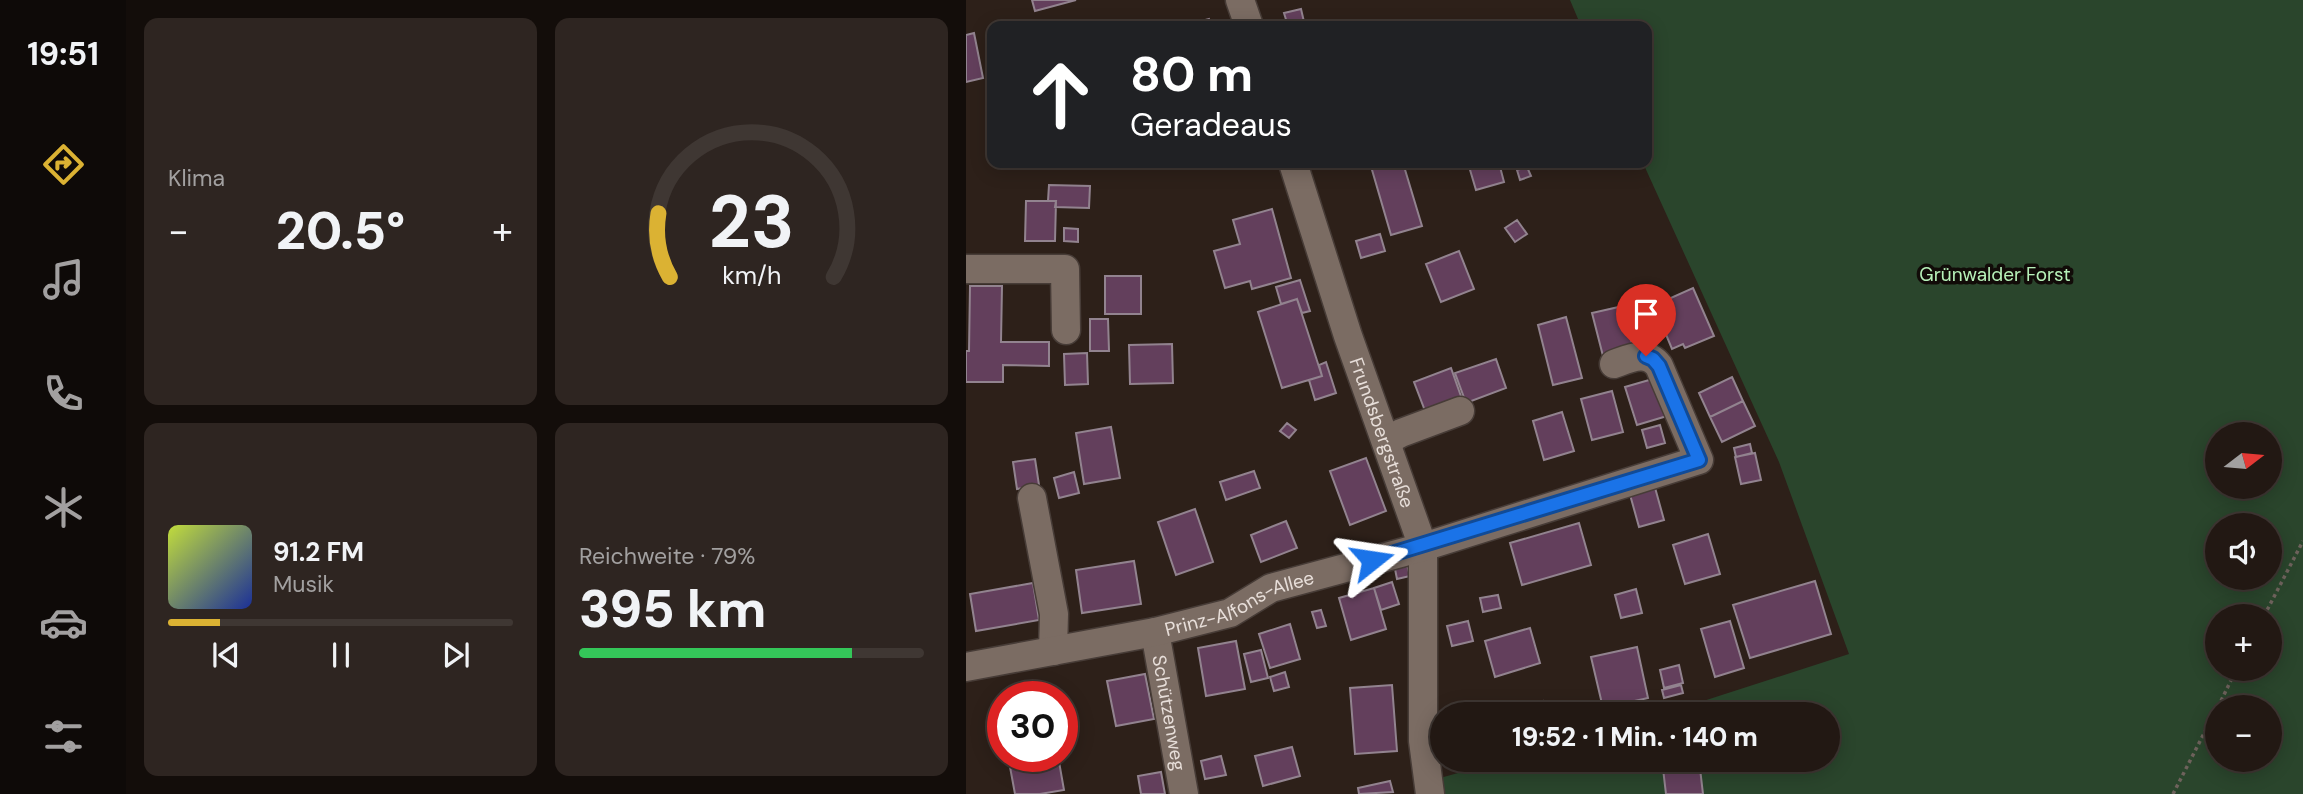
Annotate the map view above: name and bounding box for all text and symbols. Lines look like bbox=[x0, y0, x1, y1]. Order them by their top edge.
text: 19:51 bbox=[27, 33, 99, 75]
text: 80 m bbox=[1130, 42, 1253, 106]
icon: ahead bbox=[1015, 49, 1106, 140]
text: Geradeaus bbox=[1130, 104, 1292, 146]
icon: directions bbox=[39, 140, 88, 189]
text: Klima bbox=[168, 163, 225, 193]
text: 23 bbox=[709, 176, 794, 271]
text: 20.5° bbox=[276, 197, 405, 265]
text: − bbox=[168, 206, 189, 256]
text: + bbox=[492, 206, 513, 256]
icon: music bbox=[39, 255, 88, 304]
text: km/h bbox=[722, 259, 781, 292]
park label: Grünwalder Forst bbox=[1919, 262, 2071, 287]
pin bbox=[1616, 284, 1676, 356]
icon: arrive bbox=[1627, 295, 1665, 333]
street label: Frundsbergstraße bbox=[1344, 354, 1420, 511]
icon: phone bbox=[39, 369, 88, 418]
north arrow bbox=[2205, 422, 2282, 499]
map controls bbox=[2205, 422, 2282, 772]
icon: climate bbox=[39, 483, 88, 532]
button: sound bbox=[2205, 513, 2282, 590]
position arrow bbox=[1335, 523, 1409, 597]
text: 91.2 FM bbox=[273, 535, 364, 569]
text: Reichweite · 79% bbox=[579, 541, 755, 571]
street label: Prinz-Alfons-Allee bbox=[1162, 565, 1317, 642]
text: Musik bbox=[273, 569, 334, 599]
text: 395 km bbox=[579, 575, 766, 643]
icon: car bbox=[39, 598, 88, 647]
button: + bbox=[2205, 604, 2282, 681]
icon: previous bbox=[207, 636, 245, 674]
icon: pause bbox=[322, 636, 360, 674]
icon: next bbox=[437, 636, 475, 674]
street label: Schützenweg bbox=[1146, 653, 1192, 773]
speed limit sign: 30 bbox=[987, 681, 1078, 772]
button: − bbox=[2205, 695, 2282, 772]
icon: filters bbox=[39, 712, 88, 761]
text: 19:52 · 1 Min. · 140 m bbox=[1512, 720, 1758, 754]

